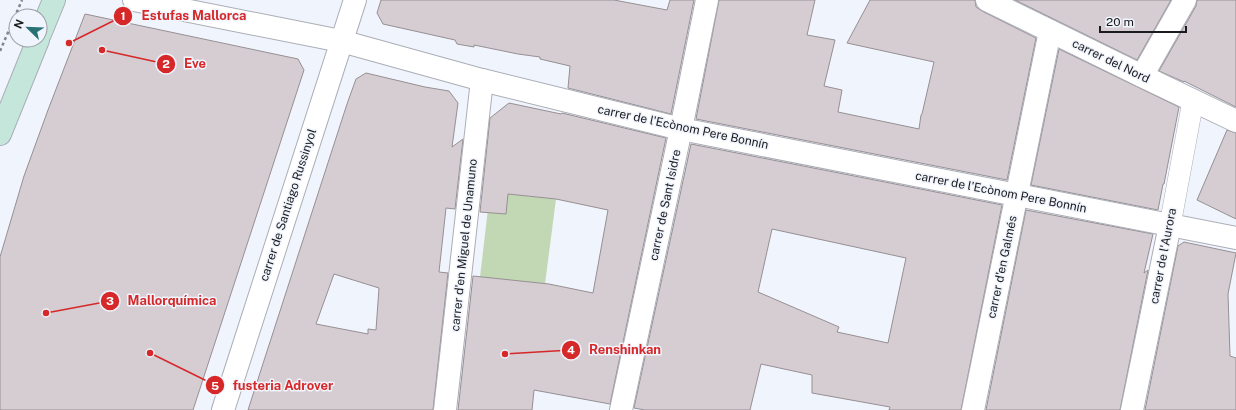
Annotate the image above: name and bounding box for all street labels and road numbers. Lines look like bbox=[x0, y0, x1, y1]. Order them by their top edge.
street label: carrer del Nord bbox=[1070, 36, 1152, 86]
street label: carrer de l'Ecònom Pere Bonnín bbox=[596, 102, 770, 152]
street label: carrer de Santiago Russinyol bbox=[257, 127, 319, 283]
street label: carrer de Sant Isidre bbox=[646, 148, 684, 262]
street label: carrer d'en Miguel de Unamuno bbox=[448, 158, 480, 332]
street label: carrer de l'Ecònom Pere Bonnín bbox=[914, 168, 1088, 216]
street label: carrer de l'Aurora bbox=[1147, 207, 1179, 305]
street label: carrer d'en Galmés bbox=[984, 214, 1020, 320]

